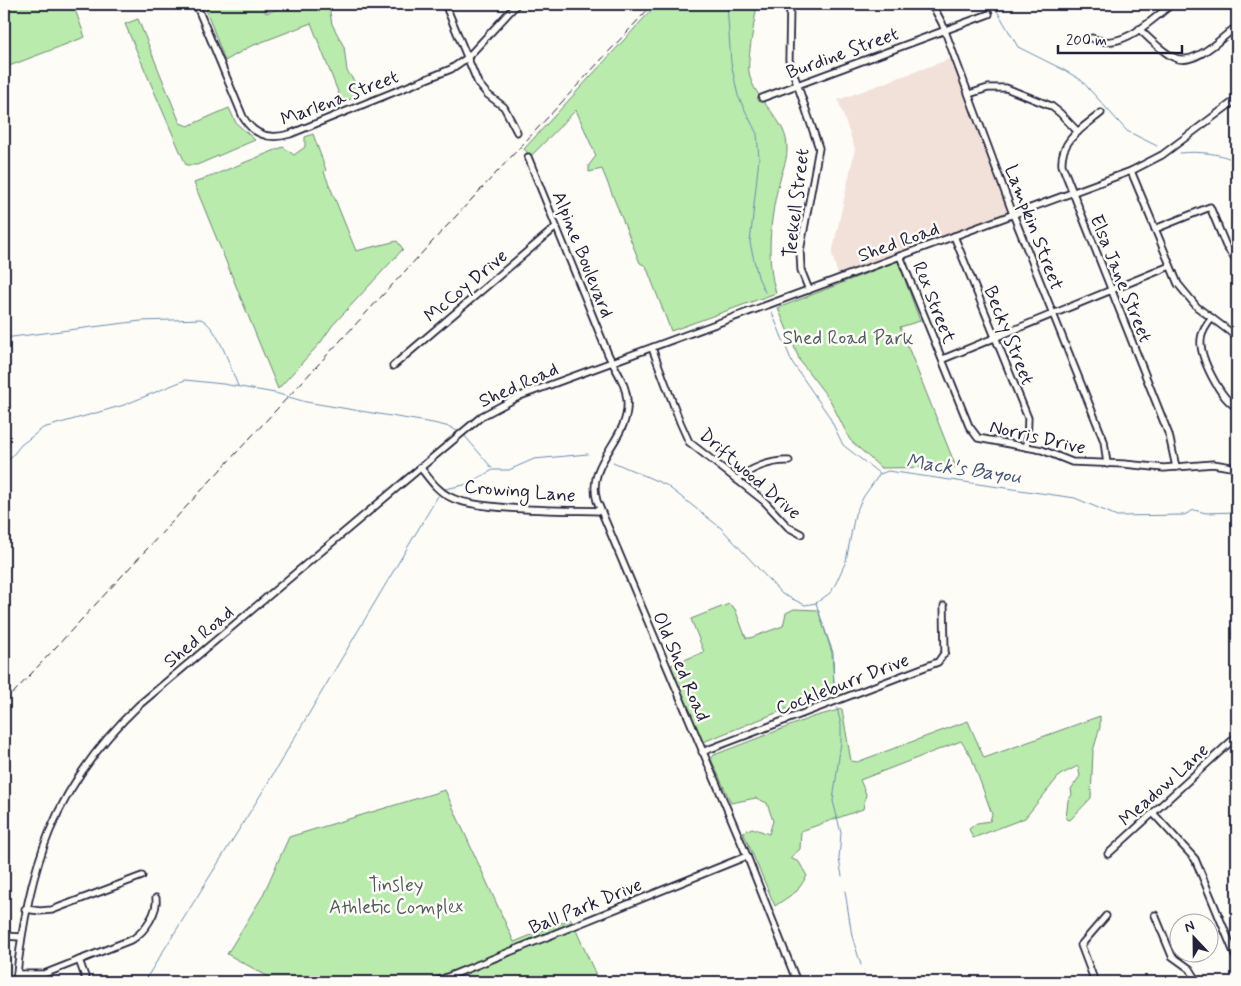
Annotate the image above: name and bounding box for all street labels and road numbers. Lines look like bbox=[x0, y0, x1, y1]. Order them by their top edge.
street label: Burdine Street bbox=[783, 22, 902, 85]
street label: Marlena Street bbox=[277, 64, 402, 132]
street label: Teekell Street bbox=[777, 147, 816, 259]
street label: Lampkin Street bbox=[998, 161, 1069, 294]
street label: Alpine Boulevard bbox=[546, 188, 619, 322]
street label: Elsa Jane Street bbox=[1084, 211, 1158, 346]
street label: Shed Road bbox=[854, 216, 943, 269]
street label: McCoy Drive bbox=[419, 244, 514, 329]
street label: Rex Street bbox=[906, 258, 961, 347]
street label: Becky Street bbox=[976, 282, 1040, 389]
street label: Shed Road bbox=[475, 357, 562, 414]
street label: Norris Drive bbox=[987, 414, 1088, 461]
street label: Driftwood Drive bbox=[694, 423, 806, 525]
street label: Crowing Lane bbox=[463, 474, 577, 511]
street label: Shed Road bbox=[159, 600, 239, 674]
street label: Old Shed Road bbox=[646, 608, 715, 725]
street label: Cockleburr Drive bbox=[772, 648, 913, 721]
street label: Meadow Lane bbox=[1114, 738, 1214, 832]
street label: Ball Park Drive bbox=[525, 872, 646, 940]

